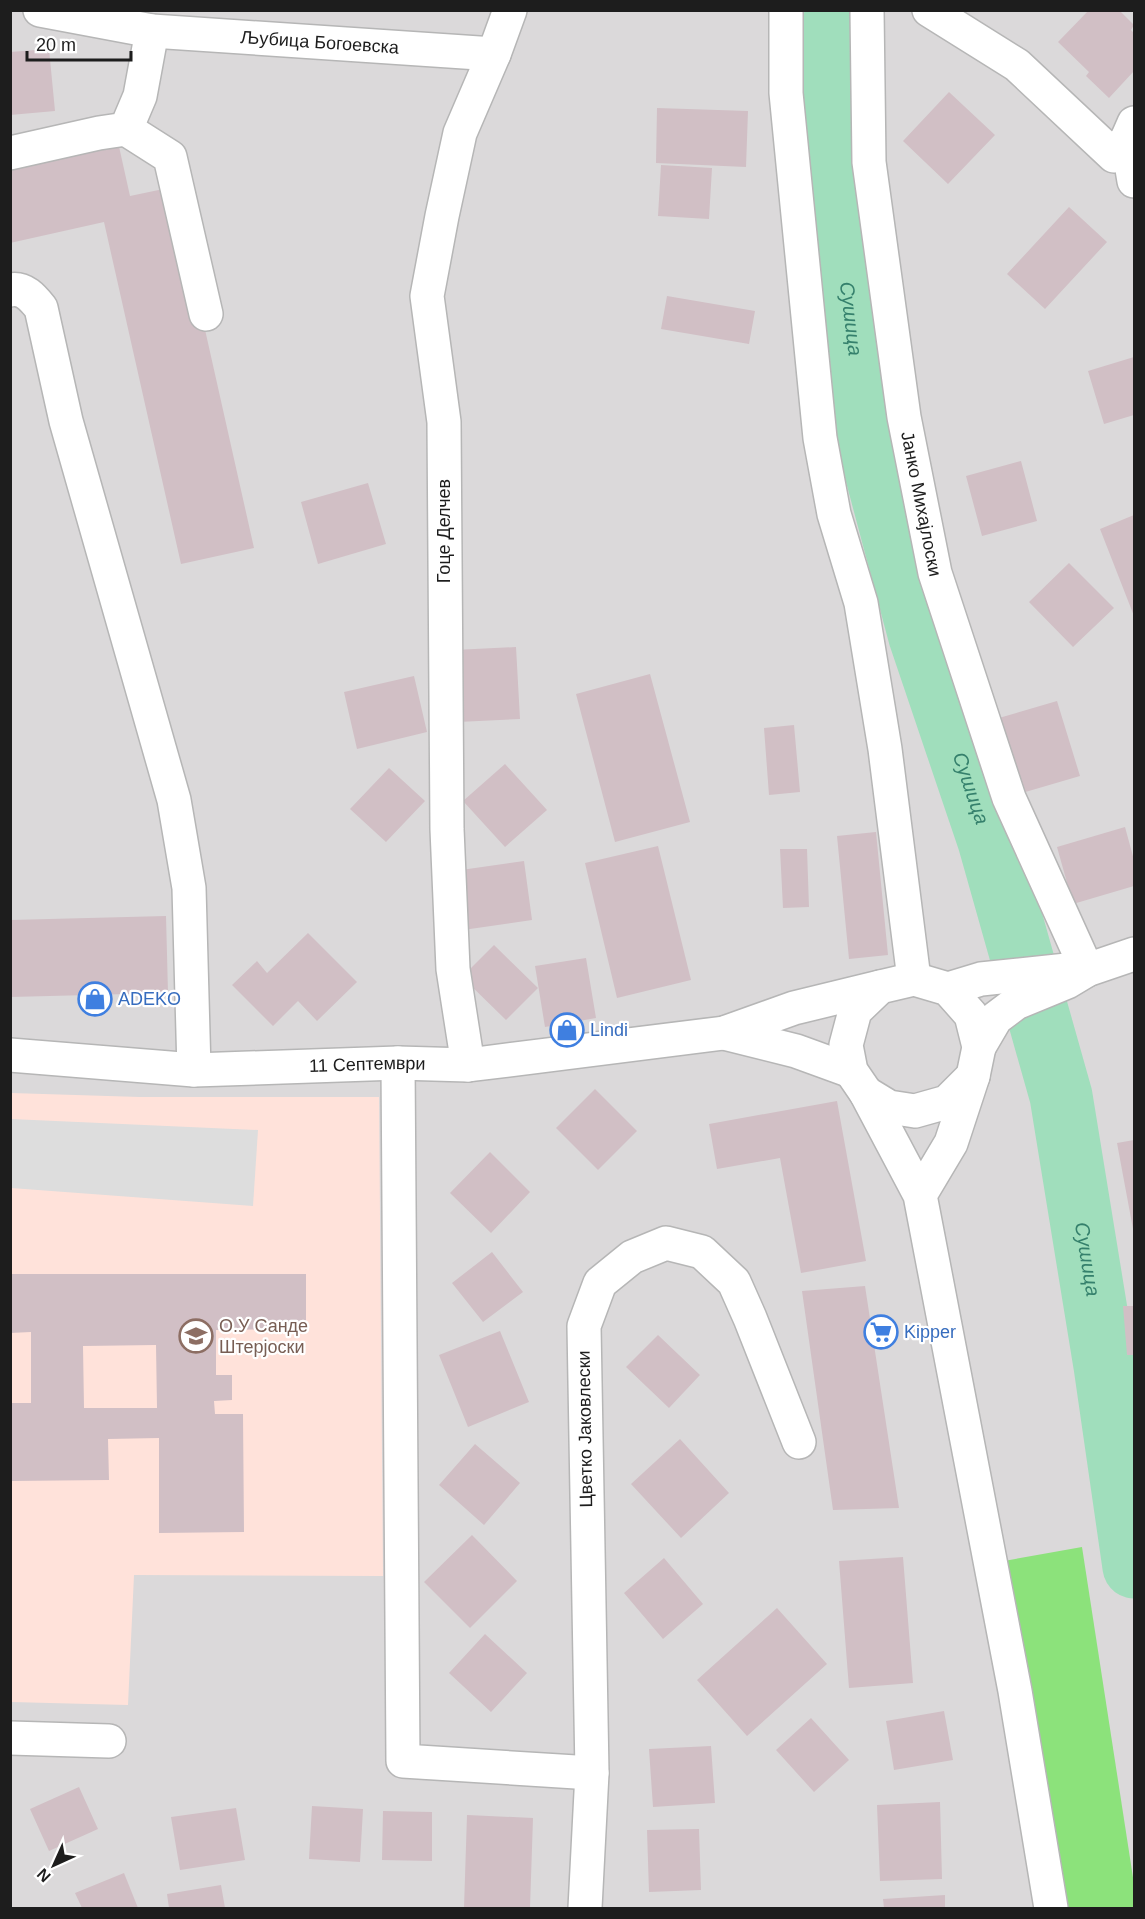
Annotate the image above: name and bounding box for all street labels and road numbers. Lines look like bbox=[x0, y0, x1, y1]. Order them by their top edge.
street label: Љубица Богоевска bbox=[240, 27, 400, 58]
street label: Јанко Михајлоски bbox=[897, 430, 945, 578]
street label: Гоце Делчев bbox=[434, 479, 454, 583]
street label: 11 Септември bbox=[309, 1053, 426, 1076]
street label: Цветко Јаковлески bbox=[574, 1350, 596, 1508]

